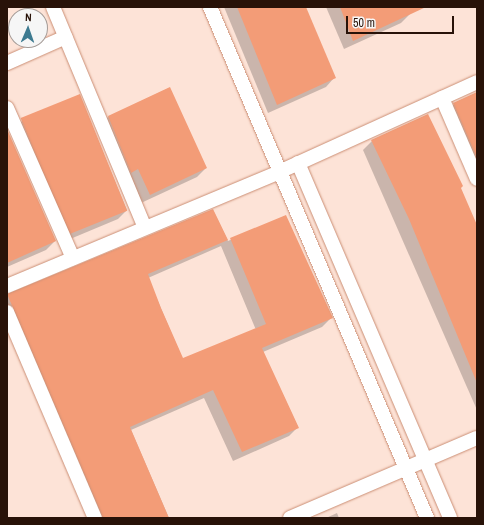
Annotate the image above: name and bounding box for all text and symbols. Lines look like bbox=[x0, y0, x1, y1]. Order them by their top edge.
north arrow bbox=[8, 8, 48, 48]
scale bar bbox=[348, 8, 456, 34]
text: N bbox=[25, 10, 32, 24]
text: 50 m bbox=[353, 15, 375, 31]

